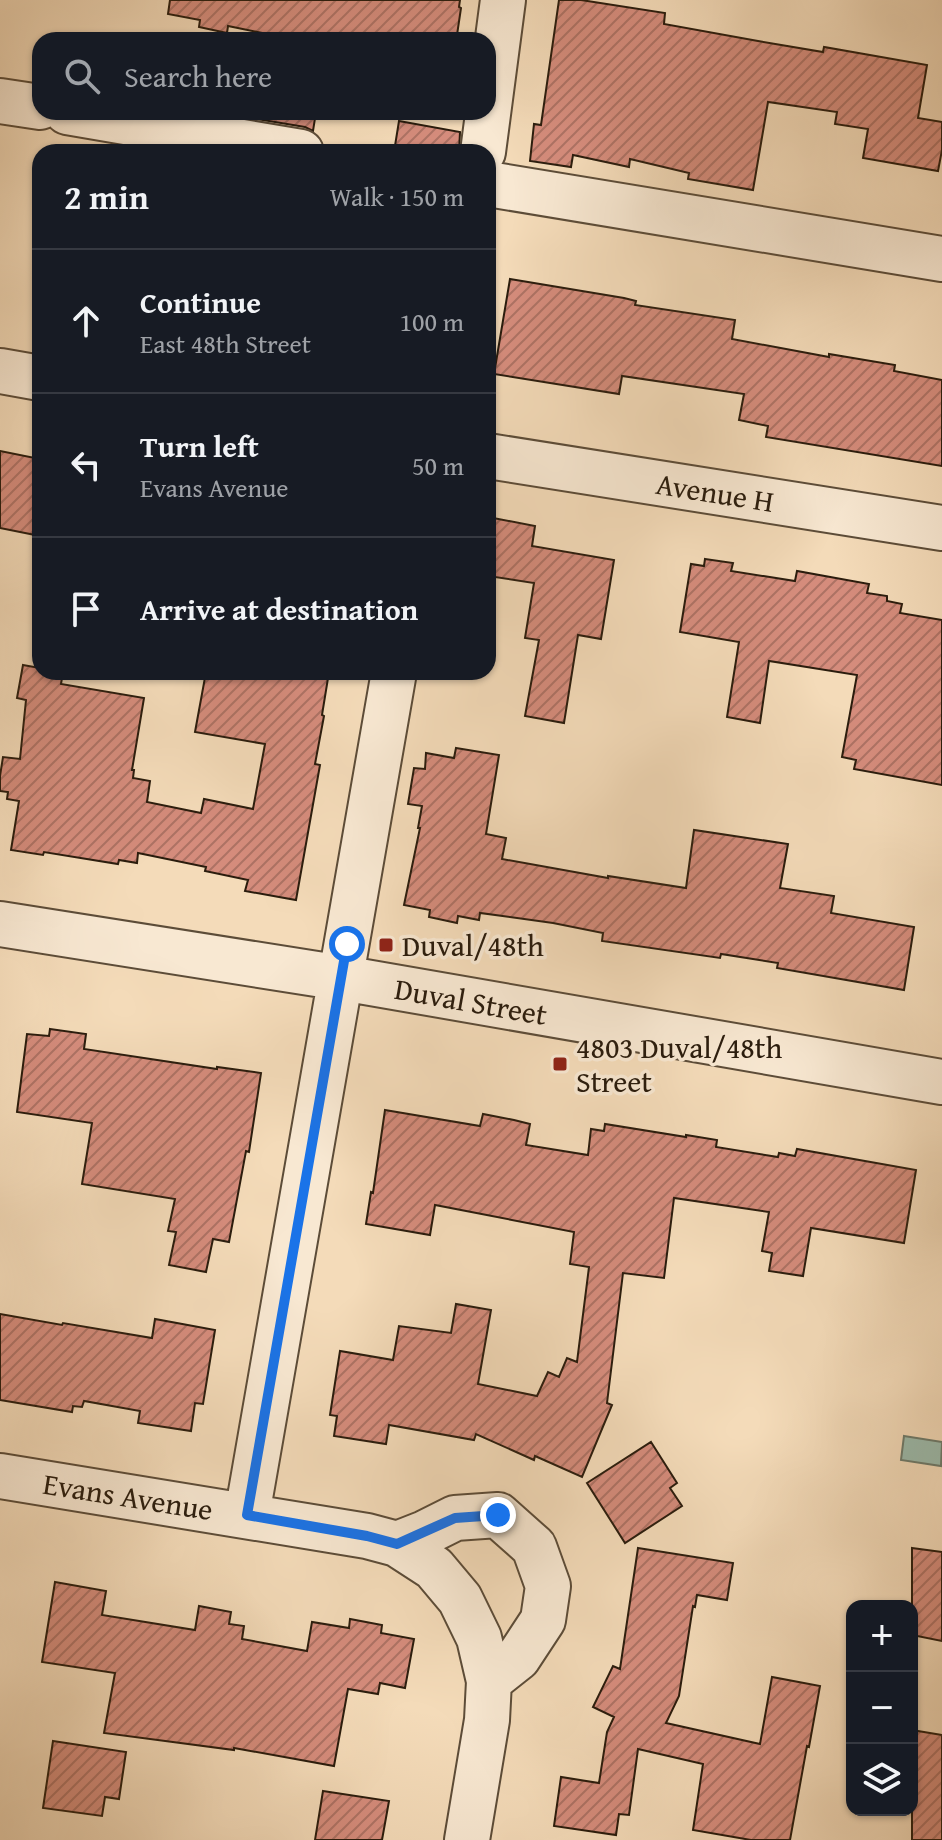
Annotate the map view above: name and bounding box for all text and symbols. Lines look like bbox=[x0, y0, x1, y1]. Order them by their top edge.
search box bbox=[32, 32, 496, 120]
icon: search bbox=[60, 54, 104, 98]
text: Search here bbox=[124, 54, 272, 98]
text: 2 min bbox=[64, 172, 149, 221]
text: Walk · 150 m bbox=[330, 177, 464, 216]
text: Continue bbox=[140, 280, 261, 324]
icon: ahead bbox=[64, 299, 108, 343]
text: 100 m bbox=[399, 302, 464, 341]
text: East 48th Street bbox=[140, 324, 311, 363]
text: Turn left bbox=[140, 424, 259, 468]
icon: left bbox=[64, 443, 108, 487]
text: 50 m bbox=[412, 446, 464, 485]
street label: Avenue H bbox=[653, 461, 777, 523]
text: Evans Avenue bbox=[140, 468, 288, 507]
icon: arrive bbox=[64, 587, 108, 631]
text: Arrive at destination bbox=[140, 587, 418, 631]
place label: Duval/48th bbox=[402, 923, 544, 967]
route start bbox=[329, 926, 365, 962]
marker: Duval/48th bbox=[377, 936, 395, 954]
street label: Duval Street bbox=[391, 966, 551, 1036]
place label: 4803 Duval/48th Street bbox=[576, 1025, 782, 1103]
marker: 4803 Duval/48th Street bbox=[551, 1055, 569, 1073]
street label: Evans Avenue bbox=[40, 1461, 216, 1531]
route end bbox=[480, 1497, 516, 1533]
map controls bbox=[846, 1600, 918, 1816]
button: + bbox=[846, 1600, 918, 1672]
button: − bbox=[846, 1672, 918, 1744]
button: layers bbox=[846, 1744, 918, 1816]

